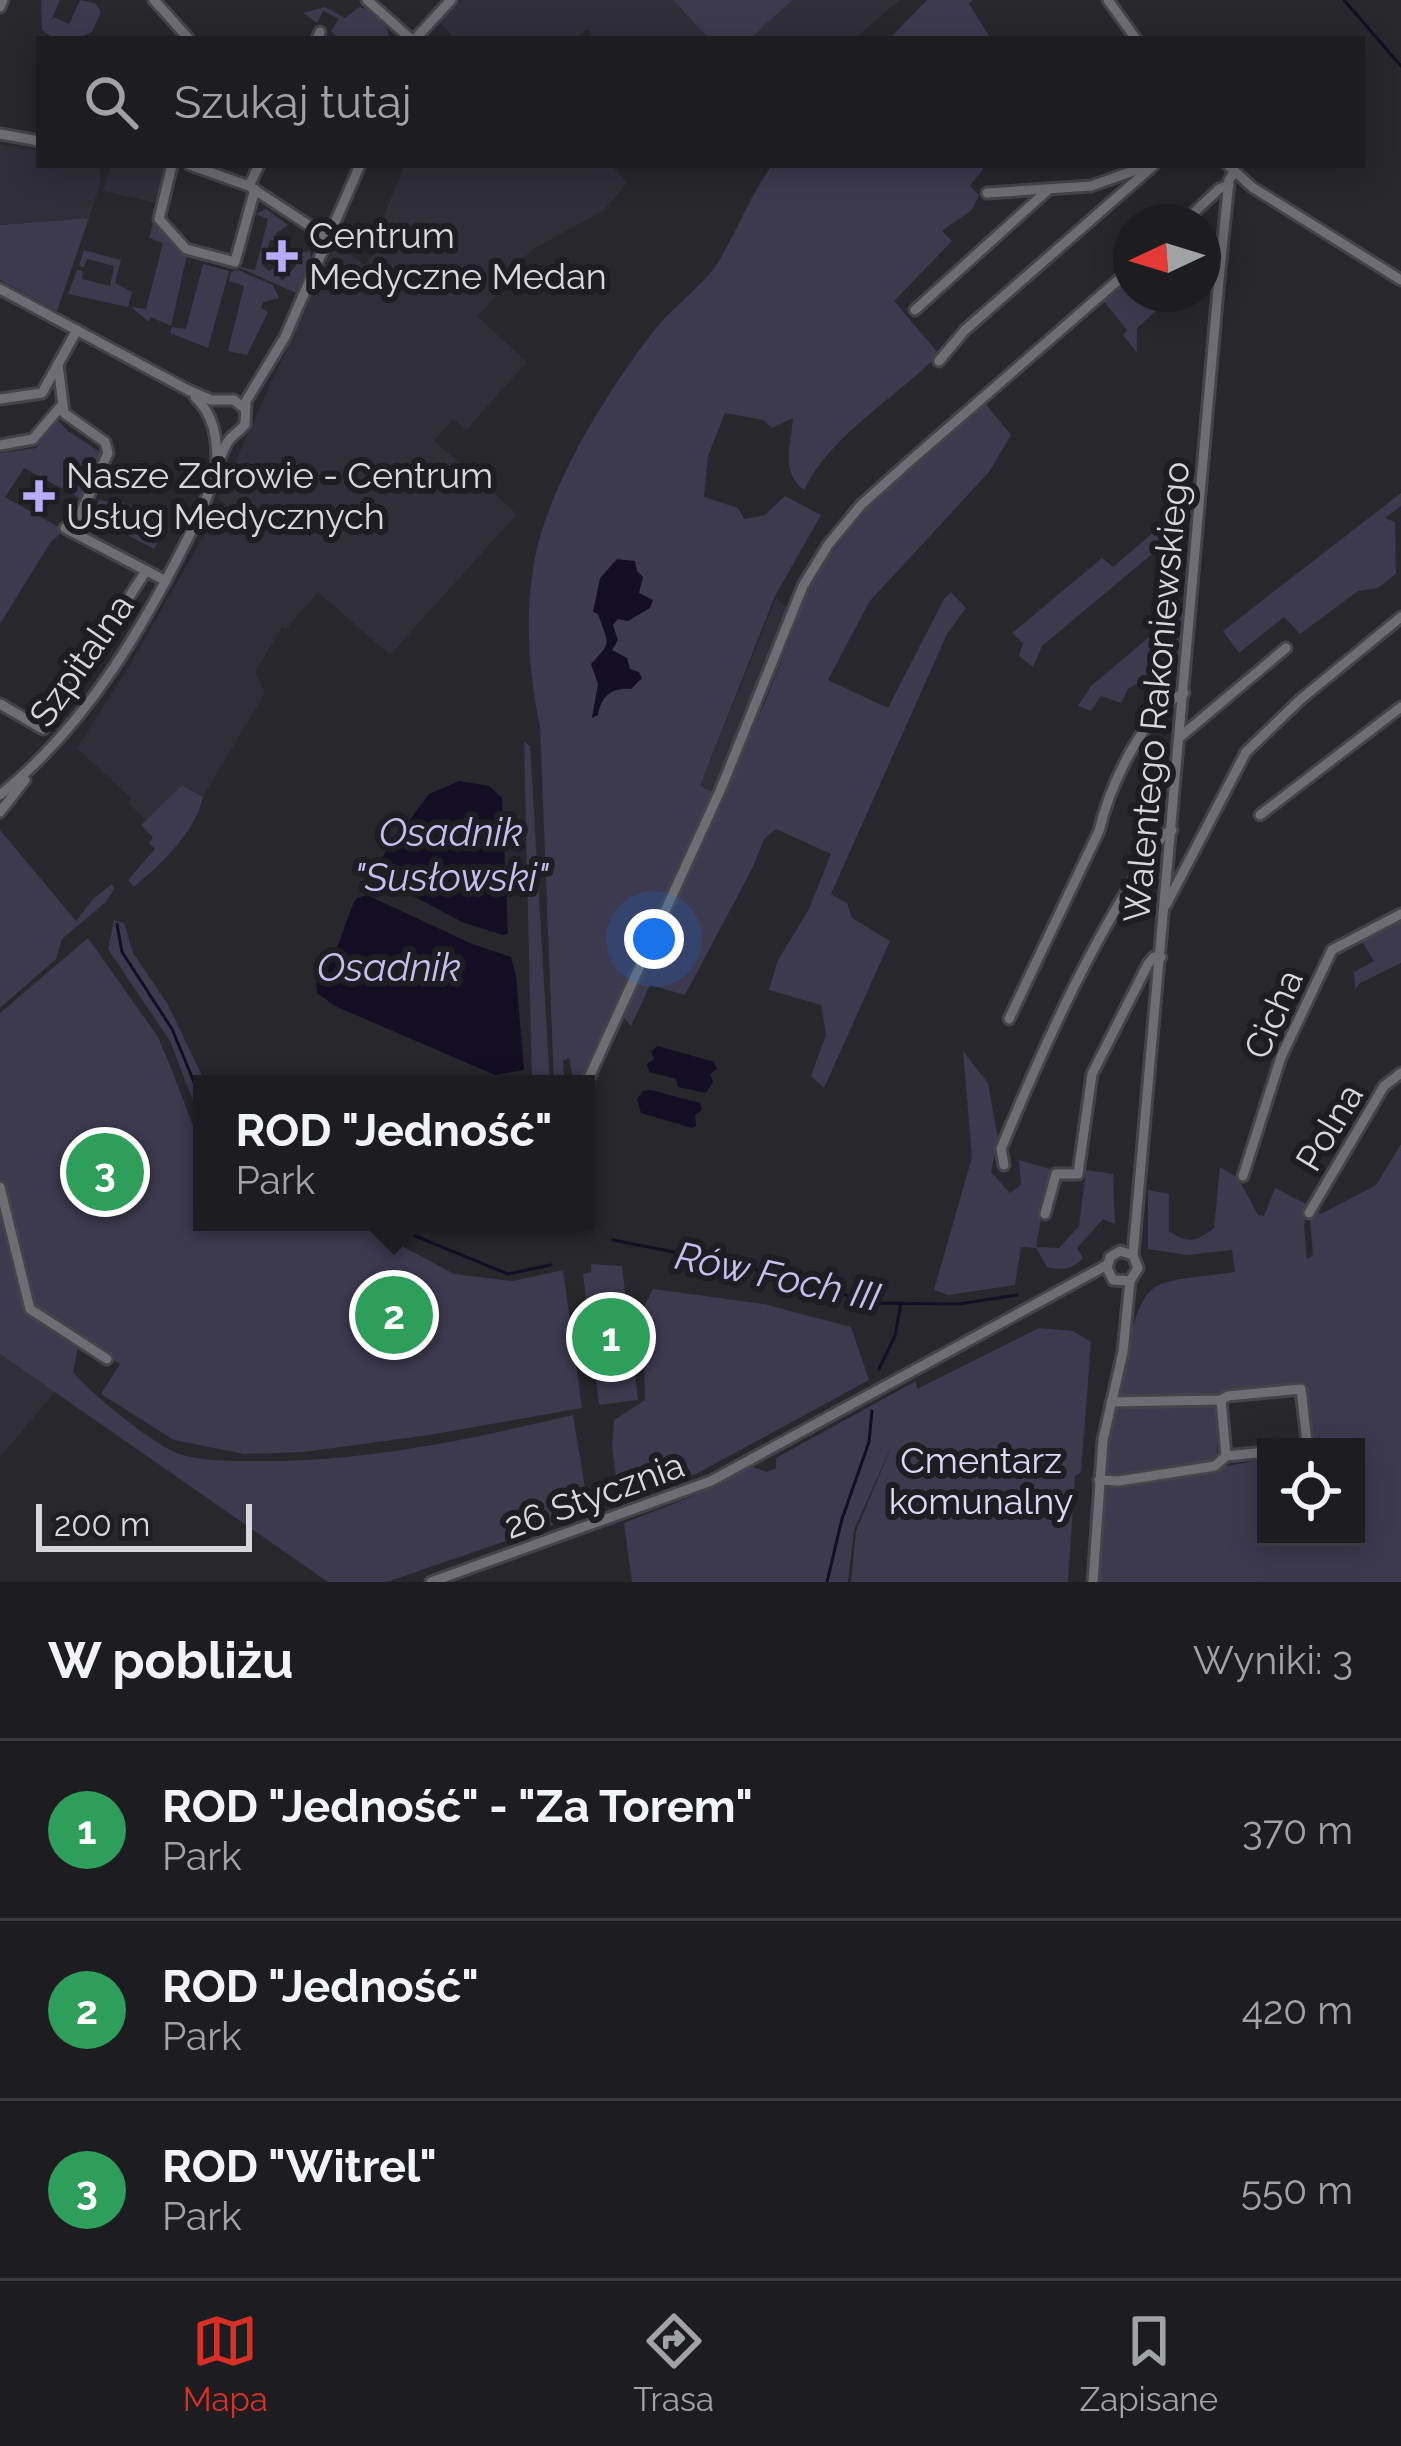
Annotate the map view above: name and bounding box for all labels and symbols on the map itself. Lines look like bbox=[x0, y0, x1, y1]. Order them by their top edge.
north arrow bbox=[1113, 204, 1221, 312]
place label: Centrum Medyczne Medan bbox=[309, 214, 607, 297]
marker: Centrum Medyczne Medan bbox=[266, 240, 298, 272]
place label: Nasze Zdrowie - Centrum Usług Medycznych bbox=[66, 454, 493, 537]
street label: Walentego Rakoniewskiego bbox=[1115, 460, 1197, 924]
marker: Nasze Zdrowie - Centrum Usług Medycznych bbox=[23, 480, 55, 512]
street label: Szpitalna bbox=[20, 586, 142, 734]
water label: Osadnik "Susłowski" bbox=[354, 809, 549, 900]
your location bbox=[624, 909, 684, 969]
water label: Osadnik bbox=[317, 944, 461, 990]
street label: Cicha bbox=[1235, 963, 1311, 1065]
street label: Polna bbox=[1287, 1076, 1371, 1178]
pin: 3 bbox=[66, 1127, 144, 1217]
water label: Rów Foch III bbox=[671, 1232, 885, 1320]
pin: 2 bbox=[355, 1270, 433, 1360]
pin: 1 bbox=[572, 1292, 650, 1382]
park label: Cmentarz komunalny bbox=[889, 1439, 1073, 1522]
street label: 26 Stycznia bbox=[498, 1443, 690, 1547]
scale bar bbox=[36, 1498, 252, 1551]

